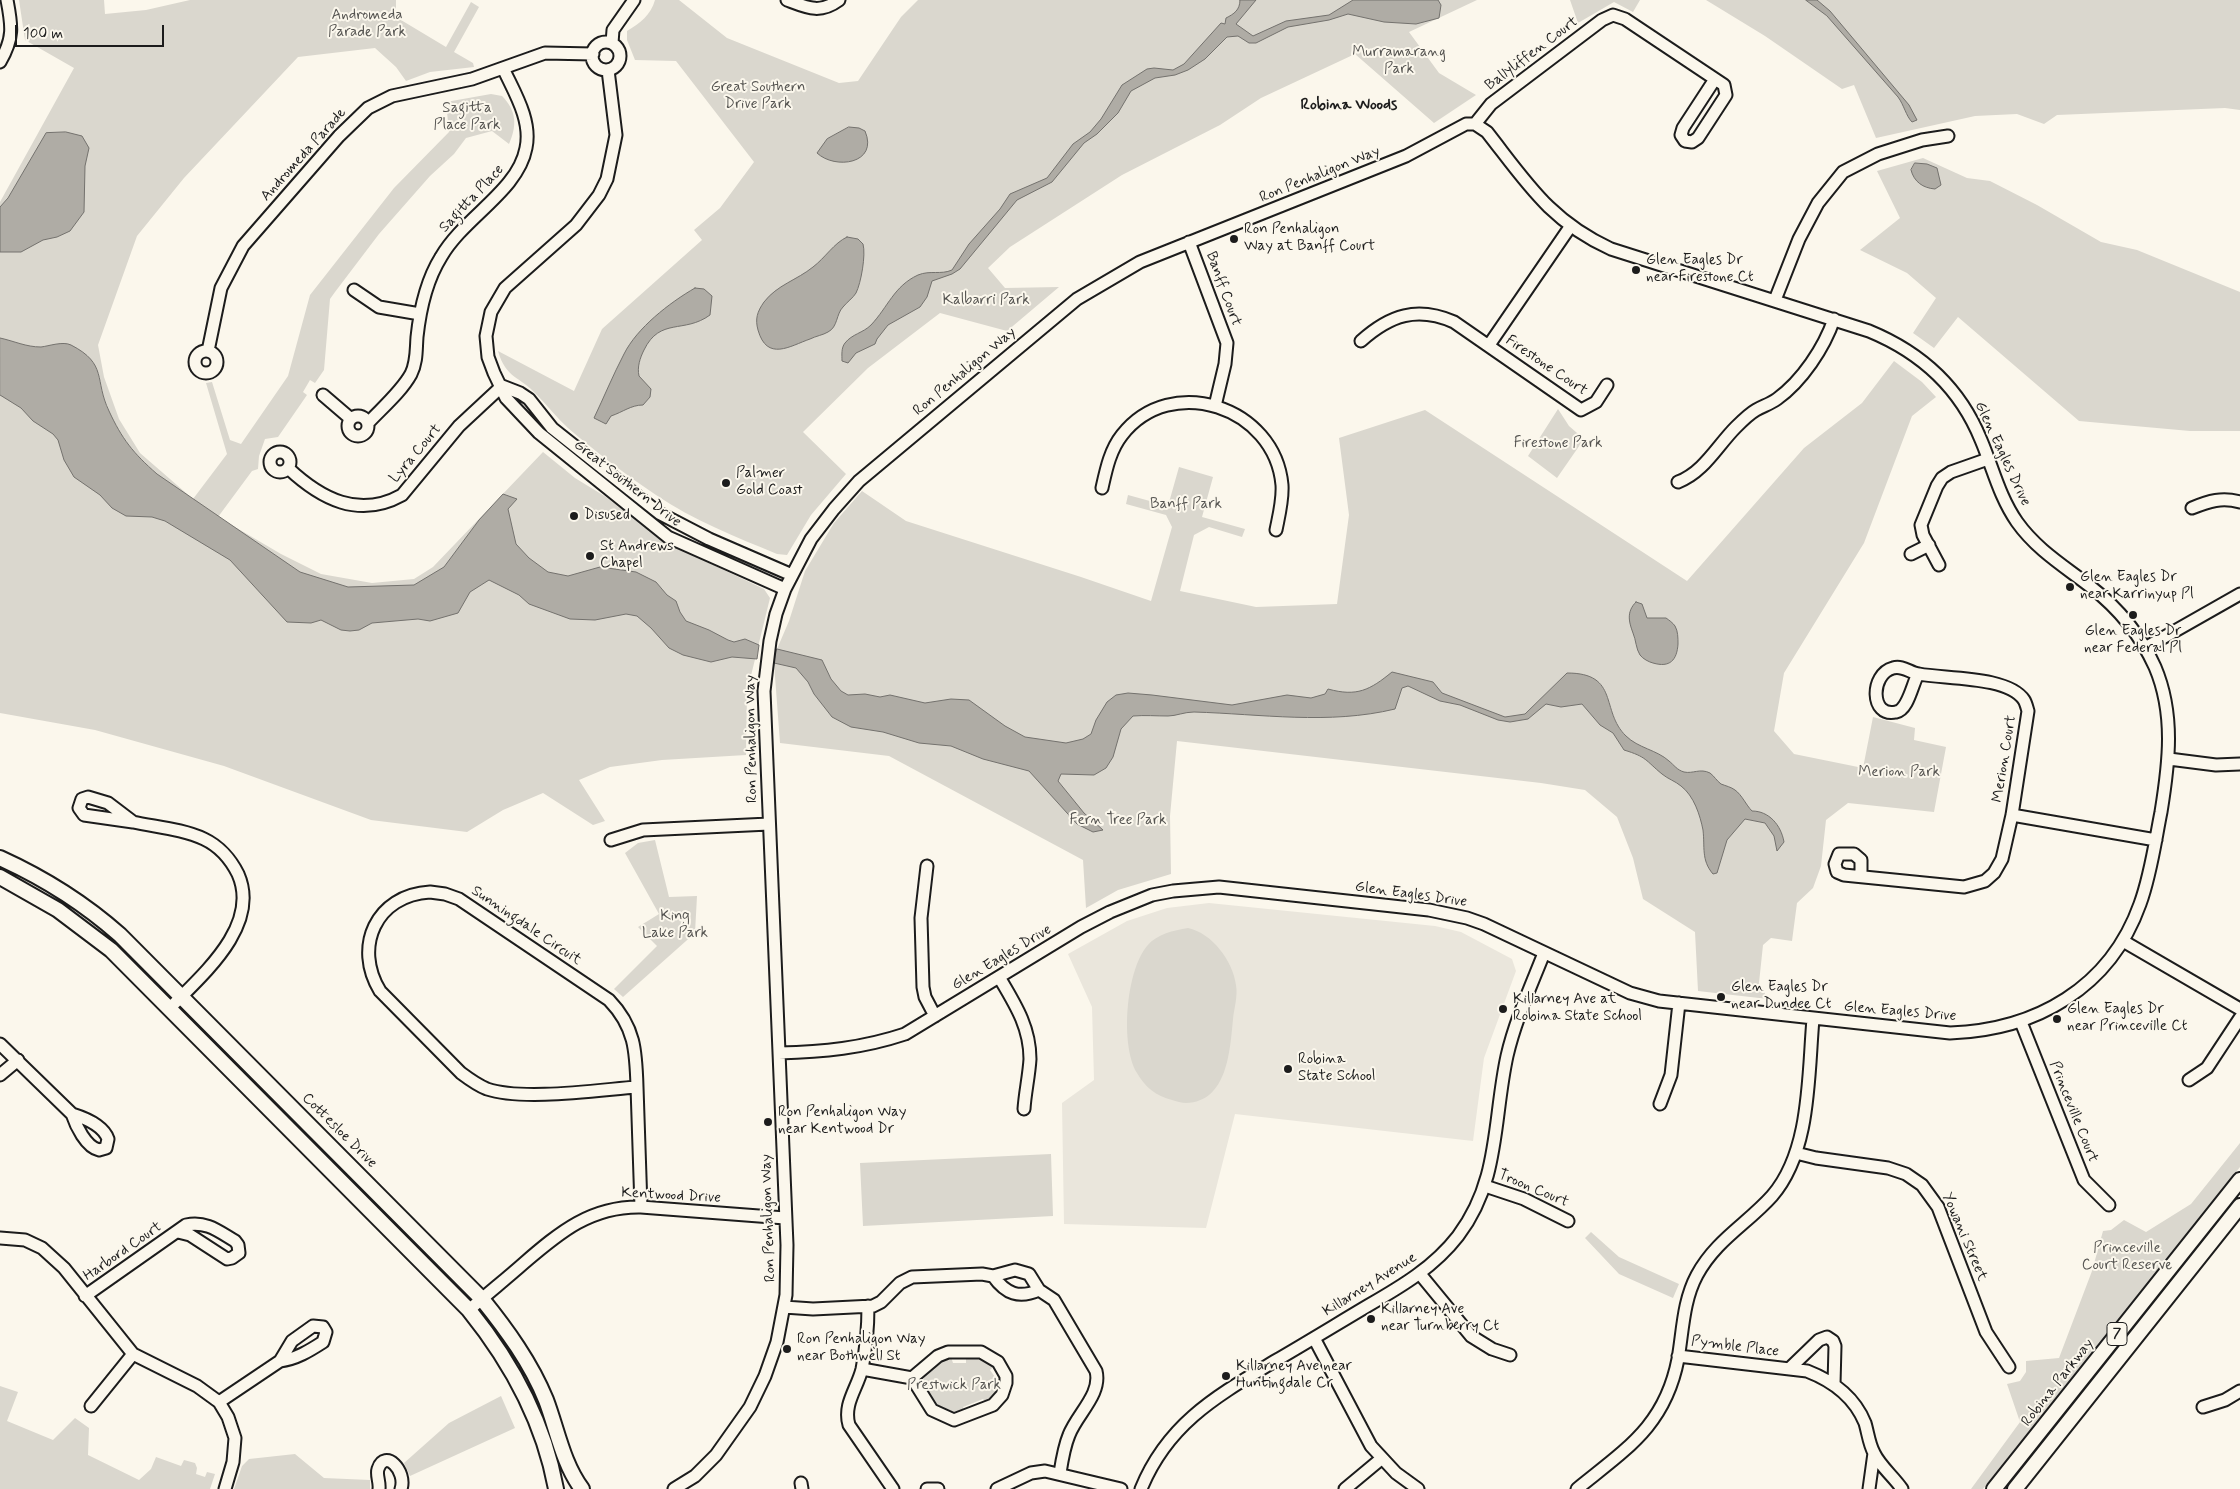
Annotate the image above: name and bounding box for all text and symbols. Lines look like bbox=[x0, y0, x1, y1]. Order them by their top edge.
park label: Andromeda Parade Park bbox=[328, 7, 406, 42]
street label: Ballyliffen Court bbox=[1482, 13, 1582, 95]
scale bar bbox=[18, 15, 166, 47]
text: 100 m bbox=[23, 24, 63, 44]
park label: Murramarang Park bbox=[1352, 44, 1446, 79]
park label: Great Southern Drive Park bbox=[711, 79, 805, 114]
district label: Robina Woods bbox=[1301, 96, 1397, 116]
park label: Sagitta Place Park bbox=[434, 100, 500, 135]
street label: Andromeda Parade bbox=[257, 105, 351, 205]
street label: Ron Penhaligon Way bbox=[1257, 143, 1383, 207]
street label: Sagitta Place bbox=[436, 161, 508, 237]
place label: Ron Penhaligon Way at Banff Court bbox=[1244, 221, 1375, 256]
marker: Ron Penhaligon Way at Banff Court bbox=[1228, 233, 1240, 245]
street label: Banff Court bbox=[1201, 249, 1245, 329]
place label: Glen Eagles Dr near Firestone Ct bbox=[1646, 252, 1754, 287]
marker: Glen Eagles Dr near Firestone Ct bbox=[1630, 264, 1642, 276]
park label: Kalbarri Park bbox=[942, 292, 1030, 310]
street label: Ron Penhaligon Way bbox=[910, 324, 1020, 420]
street label: Firestone Court bbox=[1502, 332, 1590, 400]
street label: Glen Eagles Drive bbox=[1970, 399, 2034, 509]
street label: Lyra Court bbox=[386, 421, 446, 487]
park label: Firestone Park bbox=[1514, 435, 1602, 453]
street label: Great Southern Drive bbox=[570, 436, 684, 532]
place label: Palmer Gold Coast bbox=[736, 465, 803, 500]
marker: Palmer Gold Coast bbox=[720, 477, 732, 489]
park label: Banff Park bbox=[1150, 496, 1222, 514]
place label: Disused bbox=[584, 507, 630, 525]
marker: Disused bbox=[568, 510, 580, 522]
place label: St Andrews Chapel bbox=[600, 538, 674, 573]
marker: St Andrews Chapel bbox=[584, 550, 596, 562]
place label: Glen Eagles Dr near Karrinyup Pl bbox=[2080, 569, 2194, 604]
marker: Glen Eagles Dr near Karrinyup Pl bbox=[2064, 581, 2076, 593]
marker: Glen Eagles Dr near Federal Pl bbox=[2127, 609, 2139, 621]
place label: Glen Eagles Dr near Federal Pl bbox=[2084, 623, 2182, 658]
street label: Ron Penhaligon Way bbox=[742, 675, 762, 803]
street label: Merion Court bbox=[1989, 714, 2021, 804]
park label: Merion Park bbox=[1858, 764, 1940, 782]
park label: Fern Tree Park bbox=[1070, 812, 1166, 830]
street label: Glen Eagles Drive bbox=[1354, 878, 1468, 912]
street label: Sunningdale Circuit bbox=[467, 882, 585, 970]
park label: King Lake Park bbox=[642, 908, 708, 943]
street label: Glen Eagles Drive bbox=[949, 921, 1055, 995]
place label: Glen Eagles Dr near Dundee Ct bbox=[1731, 979, 1831, 1014]
place label: Killarney Ave at Robina State School bbox=[1513, 991, 1642, 1026]
marker: Glen Eagles Dr near Dundee Ct bbox=[1715, 991, 1727, 1003]
street label: Glen Eagles Drive bbox=[1843, 998, 1957, 1026]
place label: Glen Eagles Dr near Princeville Ct bbox=[2067, 1001, 2187, 1036]
marker: Killarney Ave at Robina State School bbox=[1497, 1003, 1509, 1015]
marker: Glen Eagles Dr near Princeville Ct bbox=[2051, 1013, 2063, 1025]
place label: Robina State School bbox=[1298, 1051, 1375, 1086]
street label: Princeville Court bbox=[2044, 1059, 2102, 1165]
marker: Robina State School bbox=[1282, 1063, 1294, 1075]
street label: Cottesloe Drive bbox=[298, 1090, 380, 1172]
place label: Ron Penhaligon Way near Kentwood Dr bbox=[778, 1104, 906, 1139]
marker: Ron Penhaligon Way near Kentwood Dr bbox=[762, 1116, 774, 1128]
street label: Ron Penhaligon Way bbox=[758, 1154, 780, 1282]
street label: Troon Court bbox=[1495, 1166, 1571, 1212]
street label: Kentwood Drive bbox=[621, 1184, 721, 1208]
street label: Yowani Street bbox=[1937, 1190, 1991, 1284]
street label: Harbord Court bbox=[80, 1218, 166, 1286]
park label: Princeville Court Reserve bbox=[2082, 1240, 2172, 1275]
street label: Killarney Avenue bbox=[1320, 1249, 1420, 1321]
place label: Killarney Ave near Turnberry Ct bbox=[1381, 1301, 1499, 1336]
marker: Killarney Ave near Turnberry Ct bbox=[1365, 1313, 1377, 1325]
road number: 7 bbox=[2107, 1322, 2127, 1346]
place label: Ron Penhaligon Way near Bothwell St bbox=[797, 1331, 925, 1366]
street label: Pymble Place bbox=[1690, 1333, 1780, 1361]
street label: Robina Parkway bbox=[2018, 1335, 2098, 1431]
marker: Ron Penhaligon Way near Bothwell St bbox=[781, 1343, 793, 1355]
place label: Killarney Ave near Huntingdale Cr bbox=[1236, 1358, 1352, 1393]
marker: Killarney Ave near Huntingdale Cr bbox=[1220, 1370, 1232, 1382]
park label: Prestwick Park bbox=[907, 1377, 1001, 1395]

